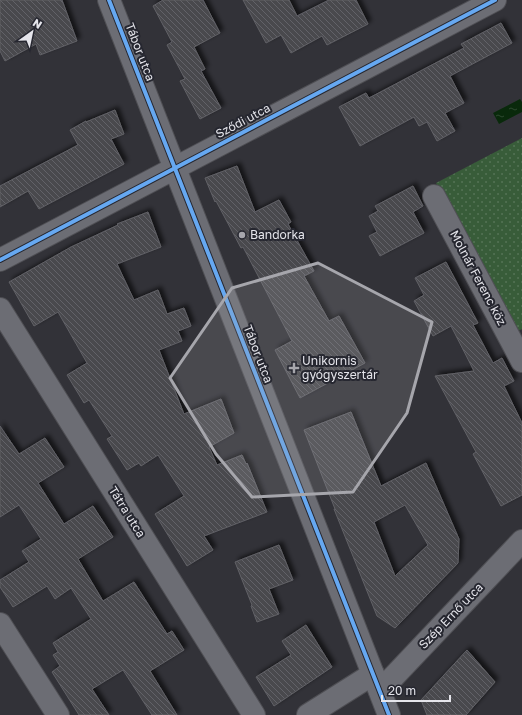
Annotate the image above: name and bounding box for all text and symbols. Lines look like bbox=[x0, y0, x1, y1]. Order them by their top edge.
north arrow bbox=[12, 12, 52, 52]
text: N bbox=[31, 15, 45, 31]
street label: Tábor utca bbox=[123, 21, 158, 83]
street label: Sződi utca bbox=[213, 100, 273, 141]
place label: Bandorka bbox=[250, 227, 305, 242]
street label: Molnár Ferenc köz bbox=[447, 228, 510, 328]
marker: Bandorka bbox=[237, 230, 247, 240]
street label: Tábor utca bbox=[241, 323, 276, 385]
place label: Unikornis gyógyszertár bbox=[302, 353, 378, 382]
marker: Unikornis gyógyszertár bbox=[289, 363, 299, 373]
street label: Tátra utca bbox=[106, 483, 149, 540]
street label: Szép Ernő utca bbox=[415, 580, 486, 652]
scale bar bbox=[382, 677, 450, 703]
text: 20 m bbox=[388, 683, 416, 698]

